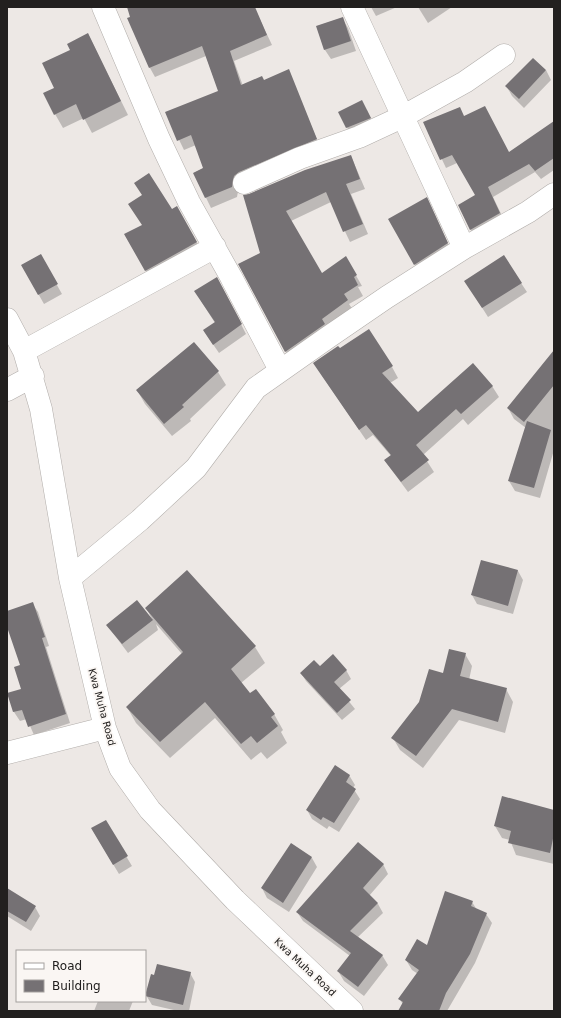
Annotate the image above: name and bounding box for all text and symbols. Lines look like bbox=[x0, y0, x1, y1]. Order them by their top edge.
street label: Kwa Muha Road bbox=[86, 667, 118, 747]
street label: Kwa Muha Road bbox=[272, 936, 338, 998]
legend bbox=[16, 950, 146, 1002]
text: Road bbox=[52, 959, 82, 973]
text: Building bbox=[52, 979, 101, 993]

